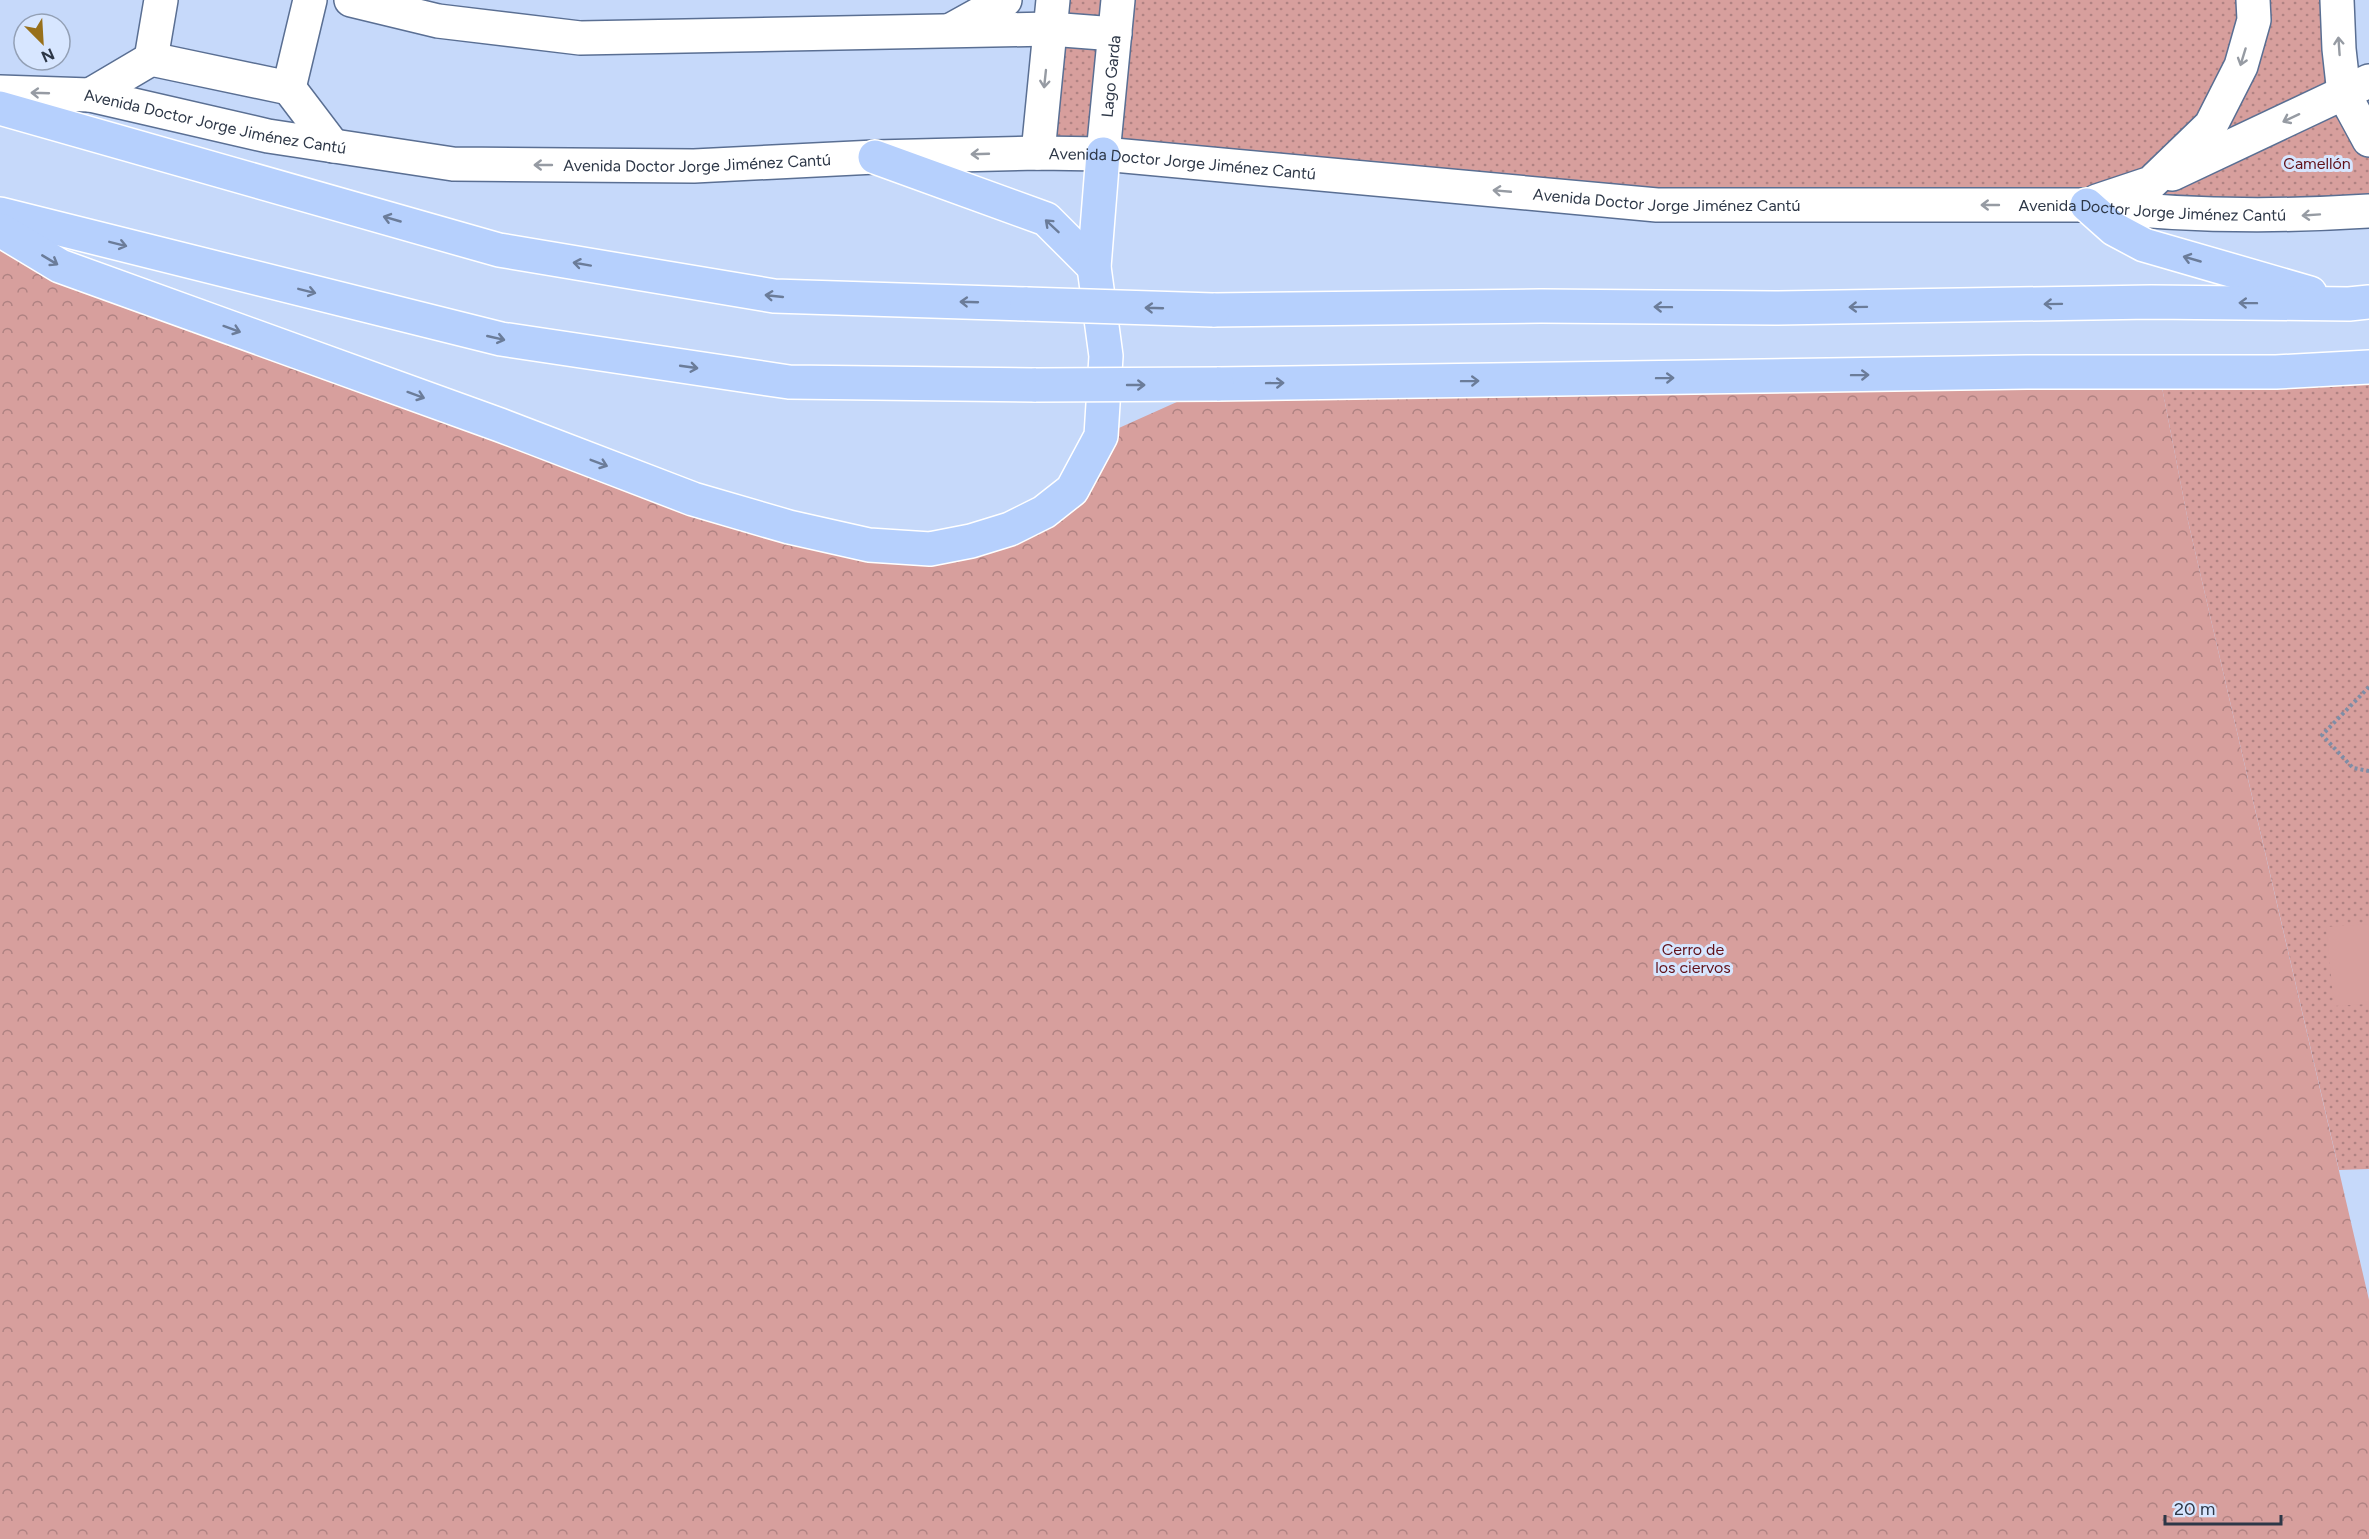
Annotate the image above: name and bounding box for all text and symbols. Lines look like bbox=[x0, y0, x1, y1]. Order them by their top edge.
north arrow bbox=[12, 12, 72, 72]
street label: Lago Garda bbox=[1097, 34, 1124, 118]
one-way arrow bbox=[2333, 36, 2344, 56]
text: N bbox=[38, 44, 57, 66]
one-way arrow bbox=[2237, 47, 2248, 66]
one-way arrow bbox=[1039, 69, 1050, 89]
street label: Avenida Doctor Jorge Jiménez Cantú bbox=[84, 85, 348, 157]
one-way arrow bbox=[31, 88, 50, 99]
one-way arrow bbox=[2283, 113, 2301, 125]
street label: Avenida Doctor Jorge Jiménez Cantú bbox=[1049, 144, 1317, 183]
one-way arrow bbox=[970, 149, 990, 160]
street label: Avenida Doctor Jorge Jiménez Cantú bbox=[563, 150, 831, 176]
park label: Camellón bbox=[2283, 154, 2351, 173]
one-way arrow bbox=[534, 159, 554, 170]
street label: Avenida Doctor Jorge Jiménez Cantú bbox=[1532, 184, 1801, 215]
one-way arrow bbox=[1492, 185, 1512, 196]
street label: Avenida Doctor Jorge Jiménez Cantú bbox=[2019, 196, 2286, 224]
one-way arrow bbox=[1981, 199, 2001, 211]
one-way arrow bbox=[2301, 210, 2321, 221]
one-way arrow bbox=[383, 213, 402, 224]
one-way arrow bbox=[1045, 219, 1060, 233]
one-way arrow bbox=[108, 238, 127, 250]
one-way arrow bbox=[2183, 253, 2202, 264]
one-way arrow bbox=[41, 255, 58, 267]
one-way arrow bbox=[572, 258, 592, 269]
one-way arrow bbox=[297, 286, 316, 298]
one-way arrow bbox=[765, 290, 785, 301]
one-way arrow bbox=[959, 297, 979, 308]
one-way arrow bbox=[2238, 297, 2258, 309]
one-way arrow bbox=[2043, 298, 2063, 310]
one-way arrow bbox=[1653, 301, 1673, 313]
one-way arrow bbox=[1848, 301, 1868, 313]
one-way arrow bbox=[1145, 302, 1165, 314]
one-way arrow bbox=[223, 324, 241, 335]
one-way arrow bbox=[486, 333, 505, 344]
one-way arrow bbox=[679, 362, 698, 373]
one-way arrow bbox=[1850, 369, 1870, 381]
one-way arrow bbox=[1655, 372, 1675, 384]
one-way arrow bbox=[1460, 375, 1480, 387]
one-way arrow bbox=[1265, 378, 1285, 389]
one-way arrow bbox=[1126, 379, 1146, 391]
one-way arrow bbox=[406, 390, 425, 401]
one-way arrow bbox=[589, 458, 607, 469]
park label: Cerro de los ciervos bbox=[1655, 940, 1731, 977]
scale bar bbox=[2165, 1488, 2280, 1526]
text: 20 m bbox=[2174, 1498, 2215, 1520]

